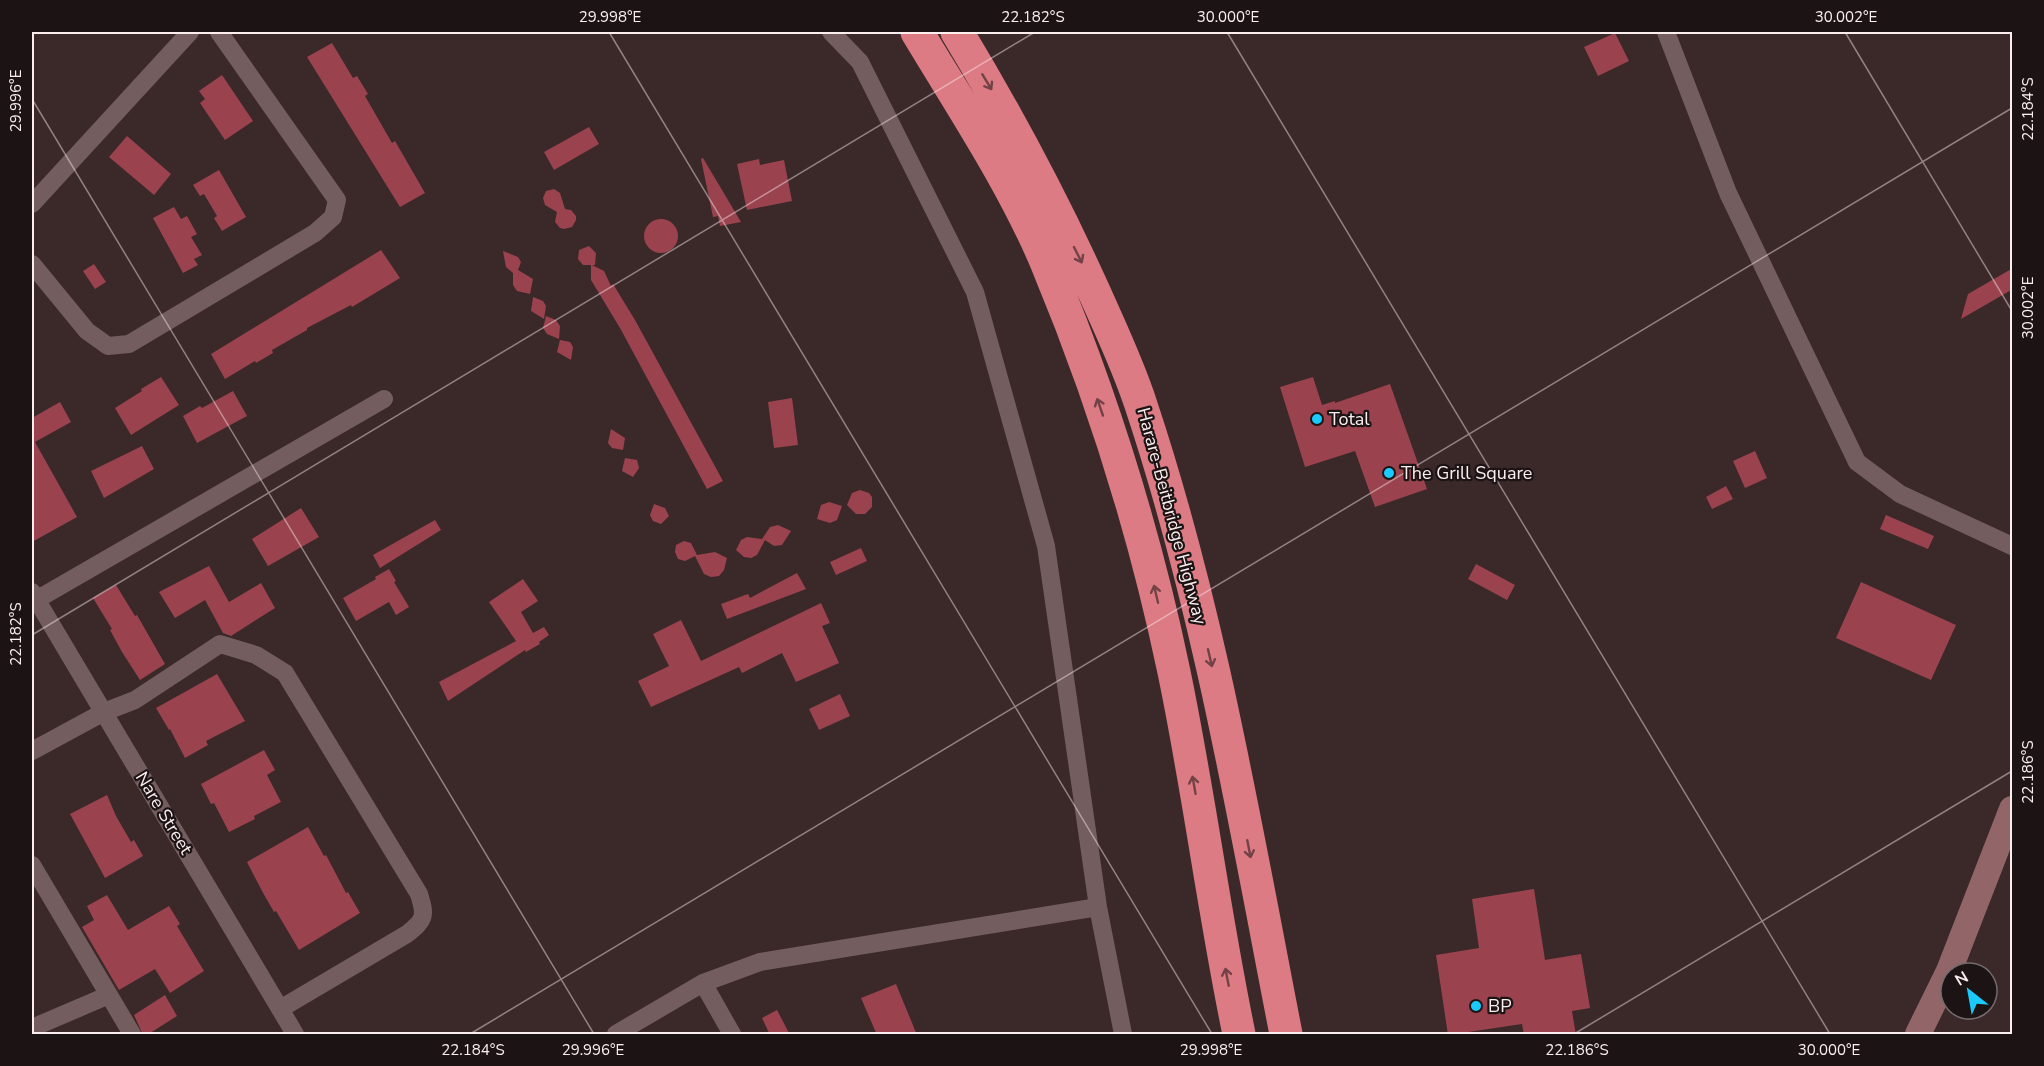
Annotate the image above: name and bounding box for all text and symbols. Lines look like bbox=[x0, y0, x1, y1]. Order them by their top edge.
text: 29.998°E bbox=[579, 7, 641, 27]
text: 22.182°S bbox=[1001, 7, 1065, 27]
text: 30.000°E bbox=[1197, 7, 1259, 27]
text: 30.002°E bbox=[1815, 7, 1877, 27]
text: 29.996°E bbox=[6, 70, 26, 132]
one-way arrow bbox=[981, 73, 993, 90]
text: 22.184°S bbox=[2018, 77, 2038, 141]
one-way arrow bbox=[1072, 245, 1084, 263]
text: 30.002°E bbox=[2018, 277, 2038, 339]
one-way arrow bbox=[1094, 398, 1105, 417]
street label: Harare-Beitbridge Highway bbox=[1131, 405, 1213, 628]
place label: Total bbox=[1329, 407, 1370, 431]
marker: Total bbox=[1310, 412, 1324, 426]
place label: The Grill Square bbox=[1401, 461, 1532, 485]
marker: The Grill Square bbox=[1382, 466, 1396, 480]
one-way arrow bbox=[1149, 585, 1161, 604]
text: 22.182°S bbox=[6, 602, 26, 666]
one-way arrow bbox=[1204, 648, 1216, 667]
text: 22.186°S bbox=[2018, 740, 2038, 804]
street label: Nare Street bbox=[130, 767, 198, 859]
one-way arrow bbox=[1188, 776, 1199, 795]
one-way arrow bbox=[1244, 839, 1255, 858]
north arrow bbox=[1939, 961, 1999, 1021]
text: N bbox=[1951, 966, 1973, 992]
one-way arrow bbox=[1221, 968, 1232, 988]
place label: BP bbox=[1488, 994, 1512, 1018]
marker: BP bbox=[1469, 999, 1483, 1013]
text: 22.184°S bbox=[441, 1040, 505, 1060]
text: 29.996°E bbox=[562, 1040, 624, 1060]
text: 29.998°E bbox=[1180, 1040, 1242, 1060]
text: 22.186°S bbox=[1545, 1040, 1609, 1060]
text: 30.000°E bbox=[1798, 1040, 1860, 1060]

